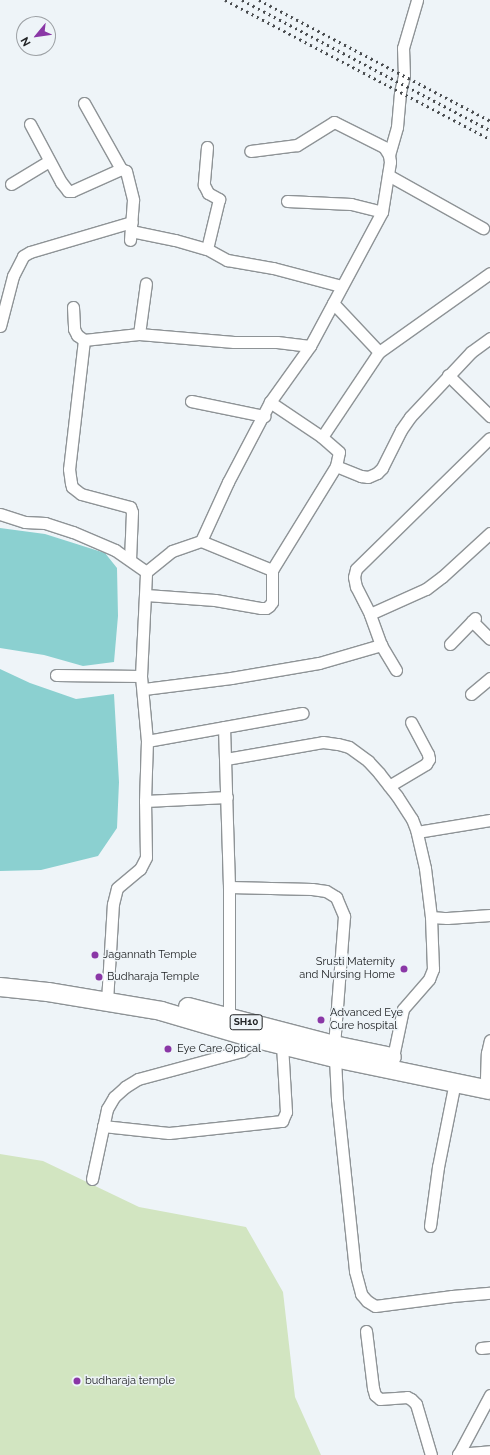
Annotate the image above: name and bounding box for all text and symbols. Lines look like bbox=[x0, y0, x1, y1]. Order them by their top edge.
north arrow bbox=[16, 16, 56, 56]
text: N bbox=[18, 35, 34, 48]
place label: Jagannath Temple bbox=[103, 948, 197, 962]
marker: Jagannath Temple bbox=[90, 950, 100, 960]
place label: Srusti Maternity and Nursing Home bbox=[299, 956, 395, 982]
marker: Srusti Maternity and Nursing Home bbox=[398, 963, 410, 975]
place label: Budharaja Temple bbox=[107, 970, 199, 984]
marker: Budharaja Temple bbox=[94, 972, 104, 982]
place label: Advanced Eye Cure hospital bbox=[330, 1007, 403, 1033]
road number: SH10 bbox=[229, 1014, 263, 1030]
marker: Advanced Eye Cure hospital bbox=[315, 1014, 327, 1026]
place label: Eye Care Optical bbox=[177, 1042, 261, 1056]
marker: Eye Care Optical bbox=[162, 1043, 174, 1055]
place label: budharaja temple bbox=[85, 1374, 175, 1388]
marker: budharaja temple bbox=[72, 1376, 82, 1386]

